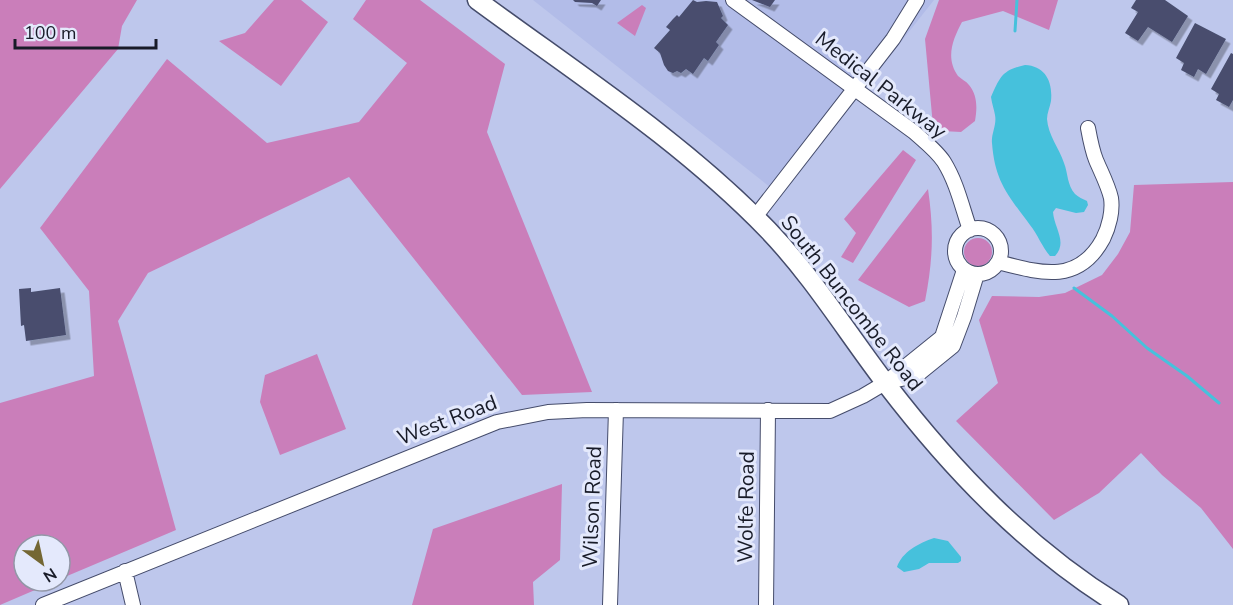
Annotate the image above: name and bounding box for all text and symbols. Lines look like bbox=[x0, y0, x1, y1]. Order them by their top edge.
scale bar bbox=[15, 12, 156, 50]
text: 100 m bbox=[24, 21, 76, 45]
street label: Medical Parkway bbox=[810, 25, 953, 145]
street label: South Buncombe Road bbox=[775, 209, 929, 397]
street label: West Road bbox=[393, 388, 501, 452]
street label: Wilson Road bbox=[576, 446, 608, 568]
street label: Wolfe Road bbox=[731, 451, 761, 563]
north arrow bbox=[12, 533, 72, 593]
text: N bbox=[39, 562, 61, 587]

